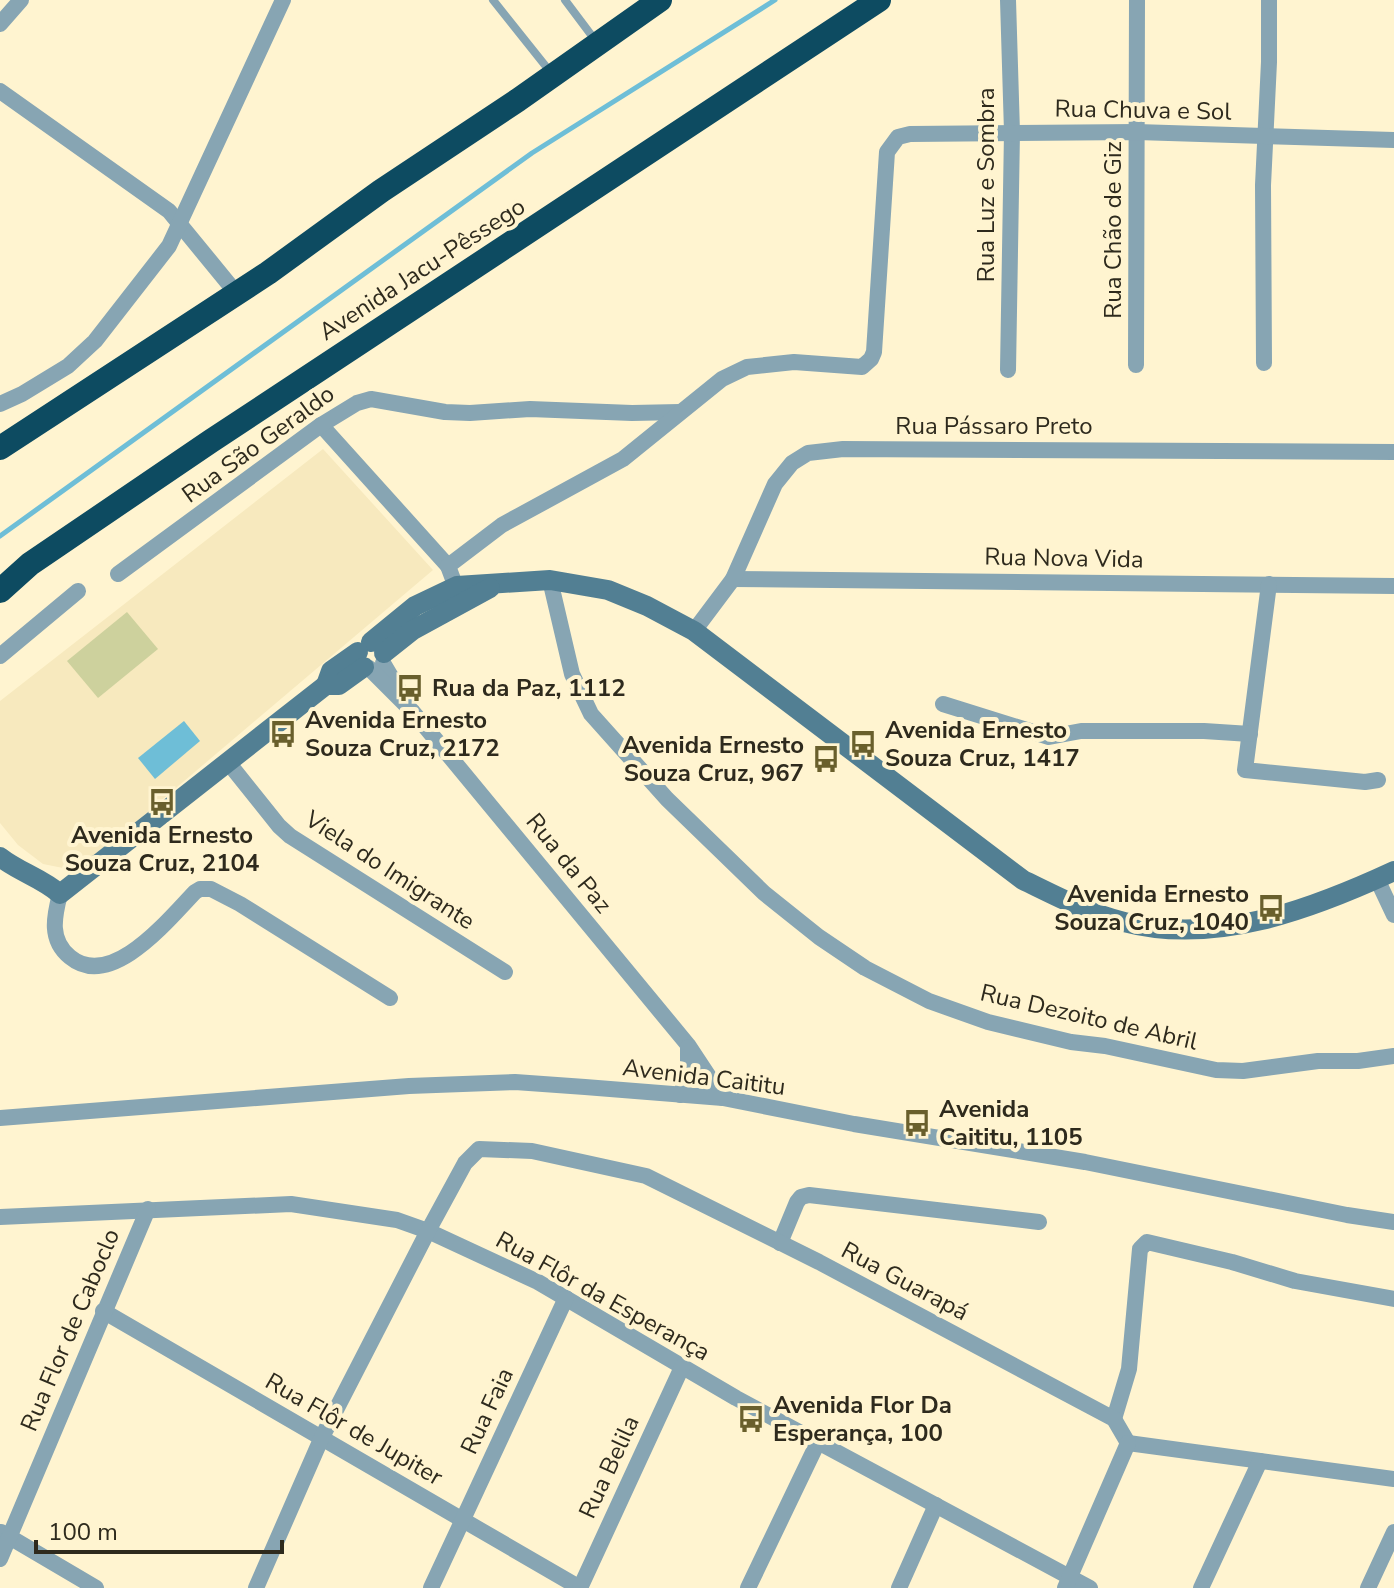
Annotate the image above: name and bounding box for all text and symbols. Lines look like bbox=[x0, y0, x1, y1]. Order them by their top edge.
street label: Rua Luz e Sombra bbox=[970, 88, 1002, 282]
street label: Rua Chuva e Sol bbox=[1054, 92, 1232, 128]
street label: Rua Chão de Giz bbox=[1097, 141, 1129, 319]
street label: Avenida Jacu-Pêssego bbox=[313, 190, 531, 348]
street label: Rua São Geraldo bbox=[175, 378, 341, 510]
street label: Rua Pássaro Preto bbox=[895, 410, 1093, 442]
street label: Rua Nova Vida bbox=[984, 541, 1144, 575]
place label: Rua da Paz, 1112 bbox=[432, 672, 626, 704]
bus stop icon: Rua da Paz, 1112 bbox=[395, 673, 425, 703]
place label: Avenida Ernesto Souza Cruz, 2172 bbox=[305, 704, 500, 764]
place label: Avenida Ernesto Souza Cruz, 1417 bbox=[885, 714, 1080, 774]
bus stop icon: Avenida Ernesto Souza Cruz, 2172 bbox=[268, 719, 298, 749]
place label: Avenida Ernesto Souza Cruz, 967 bbox=[622, 729, 804, 789]
bus stop icon: Avenida Ernesto Souza Cruz, 1417 bbox=[848, 729, 878, 759]
bus stop icon: Avenida Ernesto Souza Cruz, 967 bbox=[811, 744, 841, 774]
bus stop icon: Avenida Ernesto Souza Cruz, 2104 bbox=[147, 787, 177, 817]
street label: Viela do Imigrante bbox=[298, 803, 481, 937]
street label: Rua da Paz bbox=[519, 806, 619, 920]
place label: Avenida Ernesto Souza Cruz, 2104 bbox=[65, 819, 259, 879]
place label: Avenida Ernesto Souza Cruz, 1040 bbox=[1054, 878, 1249, 938]
bus stop icon: Avenida Ernesto Souza Cruz, 1040 bbox=[1256, 893, 1286, 923]
street label: Rua Dezoito de Abril bbox=[977, 976, 1201, 1058]
street label: Avenida Caititu bbox=[621, 1051, 787, 1103]
place label: Avenida Caititu, 1105 bbox=[939, 1093, 1083, 1153]
bus stop icon: Avenida Caititu, 1105 bbox=[902, 1108, 932, 1138]
street label: Rua Flor de Caboclo bbox=[13, 1224, 127, 1436]
street label: Rua Flôr da Esperança bbox=[490, 1224, 716, 1368]
street label: Rua Guarapá bbox=[836, 1234, 974, 1328]
street label: Rua Faia bbox=[453, 1363, 521, 1459]
street label: Rua Flôr de Jupiter bbox=[259, 1365, 449, 1493]
place label: Avenida Flor Da Esperança, 100 bbox=[773, 1389, 952, 1449]
bus stop icon: Avenida Flor Da Esperança, 100 bbox=[736, 1404, 766, 1434]
street label: Rua Belila bbox=[571, 1410, 647, 1524]
scale bar bbox=[36, 1504, 282, 1554]
text: 100 m bbox=[48, 1516, 118, 1548]

